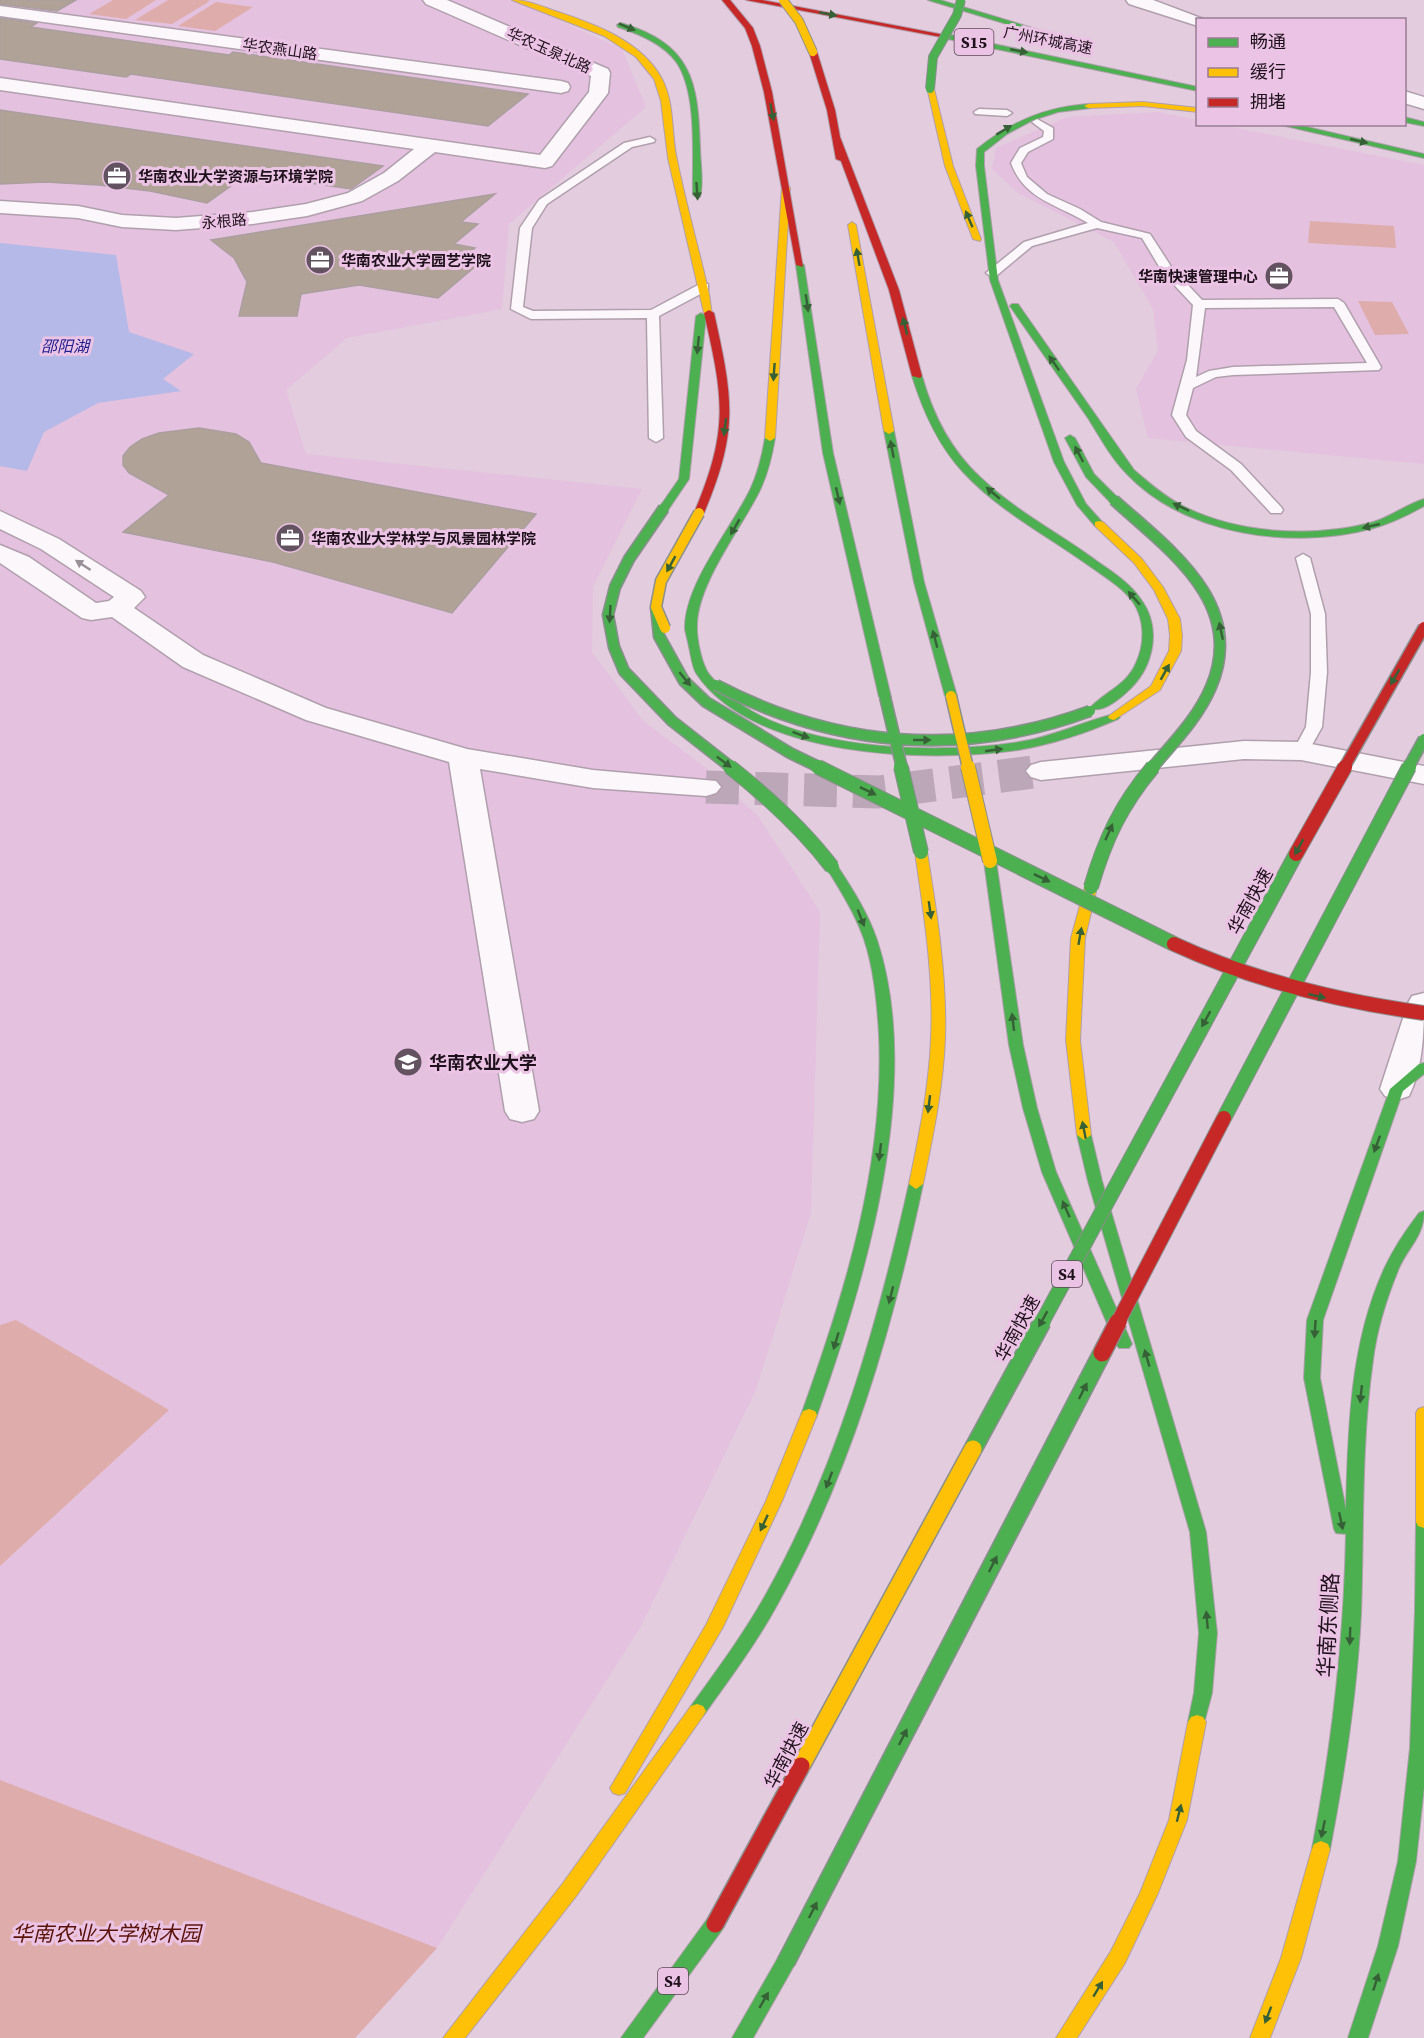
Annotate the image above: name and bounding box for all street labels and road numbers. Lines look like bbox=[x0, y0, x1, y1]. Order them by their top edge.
street label: 广州环城高速 bbox=[1002, 21, 1094, 59]
street label: 华农玉泉北路 bbox=[504, 22, 594, 78]
road number: S15 bbox=[954, 29, 994, 55]
street label: 华农燕山路 bbox=[241, 33, 319, 65]
street label: 永根路 bbox=[201, 209, 247, 233]
street label: 华南快速 bbox=[1222, 863, 1278, 939]
road number: S4 bbox=[1052, 1261, 1082, 1287]
street label: 华南快速 bbox=[989, 1290, 1045, 1366]
street label: 华南东侧路 bbox=[1311, 1572, 1345, 1678]
street label: 华南快速 bbox=[758, 1717, 814, 1793]
road number: S4 bbox=[658, 1968, 688, 1994]

